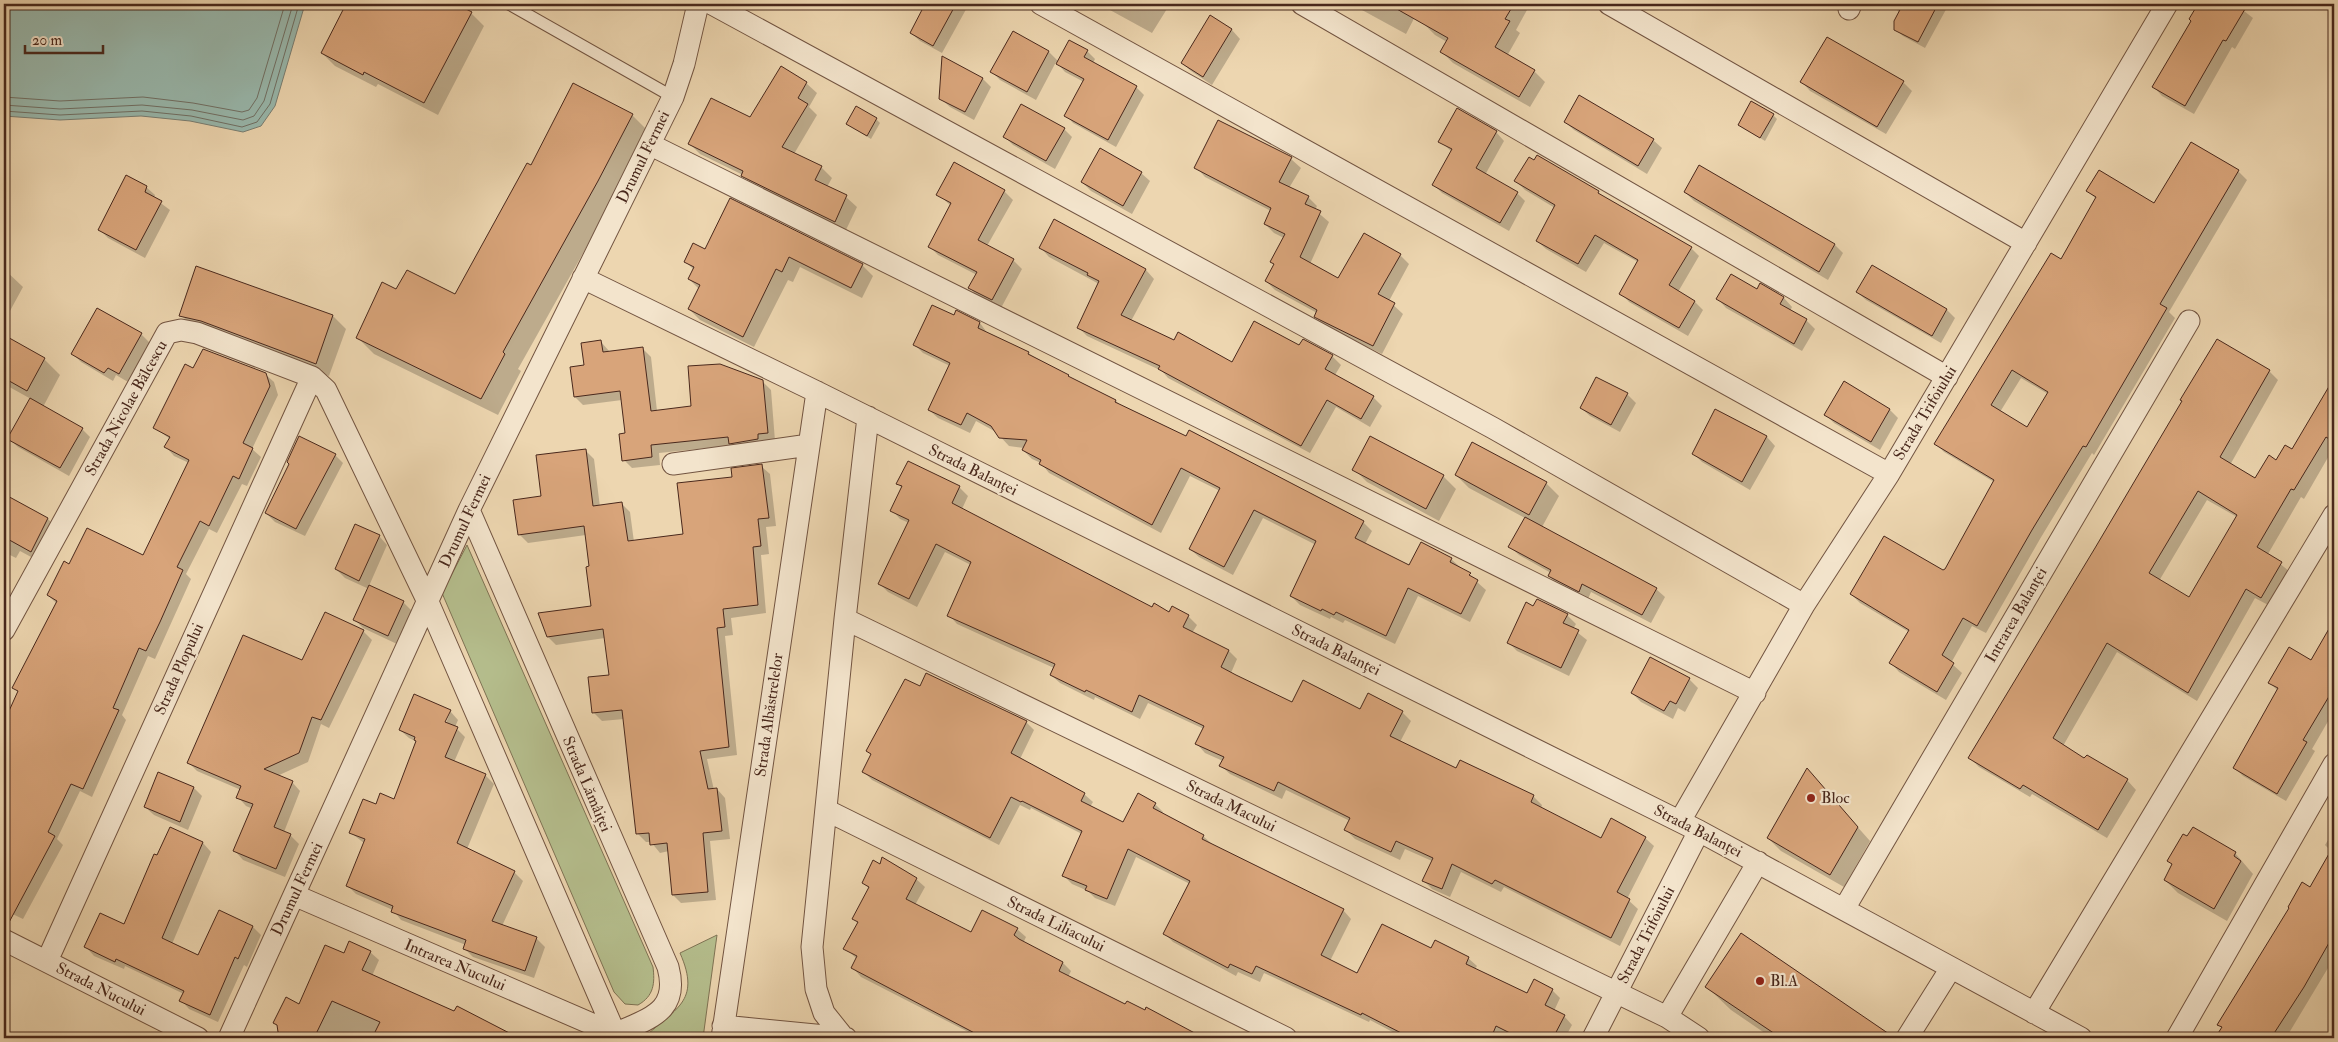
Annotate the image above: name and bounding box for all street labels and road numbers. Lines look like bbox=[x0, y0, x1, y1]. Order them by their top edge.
street label: Drumul Fermei bbox=[612, 107, 674, 207]
street label: Strada Nicolae Bălcescu bbox=[80, 337, 172, 479]
street label: Strada Trifoiului bbox=[1889, 362, 1961, 464]
street label: Strada Balanței bbox=[925, 440, 1021, 500]
street label: Drumul Fermei bbox=[435, 471, 495, 571]
street label: Intrarea Balanței bbox=[1981, 564, 2051, 666]
street label: Strada Plopului bbox=[150, 620, 209, 718]
street label: Strada Balanței bbox=[1288, 620, 1384, 680]
street label: Strada Albăstrelelor bbox=[750, 652, 788, 778]
street label: Strada Lămâiței bbox=[558, 733, 616, 835]
street label: Strada Macului bbox=[1183, 776, 1279, 836]
street label: Strada Balanței bbox=[1650, 800, 1746, 862]
street label: Drumul Fermei bbox=[267, 839, 327, 939]
street label: Strada Trifoiului bbox=[1613, 883, 1679, 987]
street label: Strada Liliacului bbox=[1004, 892, 1108, 956]
street label: Intrarea Nucului bbox=[401, 935, 509, 995]
street label: Strada Nucului bbox=[53, 958, 149, 1020]

